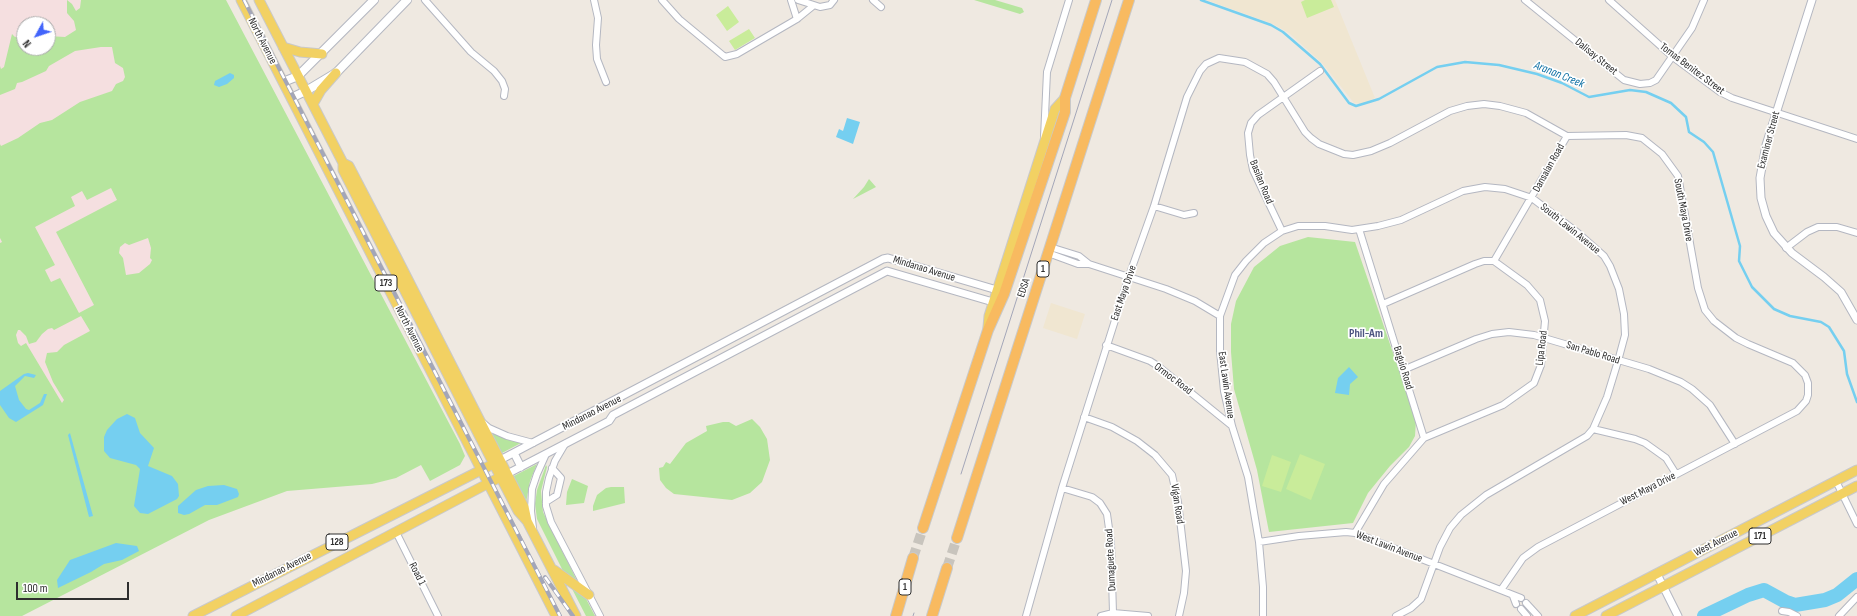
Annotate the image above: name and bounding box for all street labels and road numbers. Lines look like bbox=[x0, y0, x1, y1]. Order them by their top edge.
street label: North Avenue bbox=[245, 16, 279, 66]
street label: Dalisay Street bbox=[1572, 36, 1620, 78]
street label: Tomas Benitez Street bbox=[1657, 40, 1727, 98]
street label: Examiner Street bbox=[1755, 110, 1783, 170]
street label: Dansalan Road bbox=[1530, 141, 1568, 195]
street label: Basilan Road bbox=[1246, 158, 1276, 206]
street label: South Maya Drive bbox=[1670, 178, 1696, 242]
street label: South Lawin Avenue bbox=[1537, 201, 1603, 257]
street label: Mindanao Avenue bbox=[891, 253, 957, 285]
road number: 1 bbox=[1037, 261, 1049, 277]
street label: East Maya Drive bbox=[1108, 264, 1140, 322]
road number: 173 bbox=[375, 275, 397, 291]
street label: EDSA bbox=[1015, 277, 1033, 299]
street label: North Avenue bbox=[392, 304, 426, 354]
street label: Lipa Road bbox=[1533, 330, 1551, 366]
street label: San Pablo Road bbox=[1565, 339, 1621, 367]
street label: Baguio Road bbox=[1390, 345, 1416, 391]
street label: East Lawin Avenue bbox=[1215, 351, 1237, 419]
street label: Ormoc Road bbox=[1151, 360, 1195, 398]
street label: Mindanao Avenue bbox=[560, 393, 624, 433]
street label: West Maya Drive bbox=[1618, 469, 1678, 509]
street label: Vigan Road bbox=[1167, 483, 1187, 525]
street label: West Avenue bbox=[1692, 526, 1740, 560]
street label: Dumaguete Road bbox=[1103, 528, 1119, 592]
street label: West Lawin Avenue bbox=[1354, 528, 1424, 566]
road number: 171 bbox=[1749, 528, 1771, 544]
road number: 128 bbox=[326, 534, 348, 550]
street label: Mindanao Avenue bbox=[250, 550, 314, 590]
street label: Road 1 bbox=[406, 560, 428, 588]
road number: 1 bbox=[899, 579, 911, 595]

